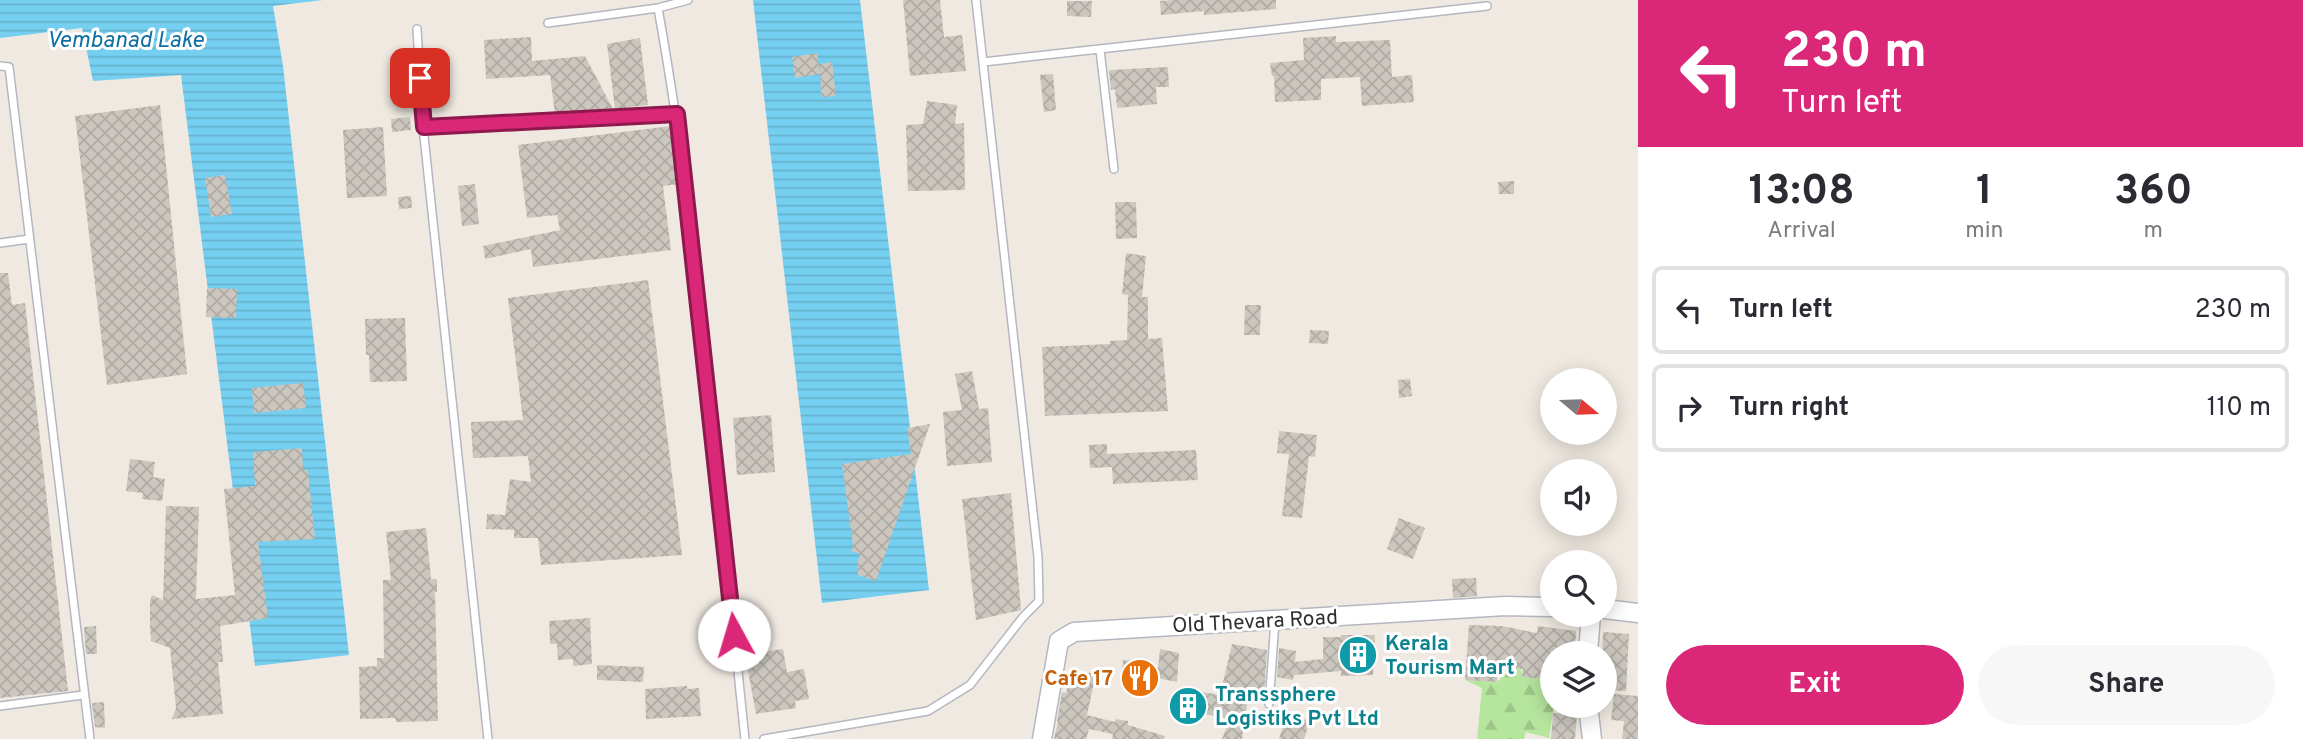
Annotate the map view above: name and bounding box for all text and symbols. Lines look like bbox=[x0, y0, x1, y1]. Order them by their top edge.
text: 230 m bbox=[1781, 23, 1927, 85]
water label: Vembanad Lake bbox=[46, 27, 205, 56]
icon: left bbox=[1666, 28, 1757, 119]
pin bbox=[390, 48, 450, 108]
icon: arrive bbox=[401, 59, 439, 97]
text: Turn left bbox=[1781, 84, 1902, 124]
text: 13:08 bbox=[1748, 166, 1855, 219]
text: 1 bbox=[1976, 166, 1993, 219]
text: 360 bbox=[2114, 166, 2193, 219]
text: Arrival bbox=[1767, 217, 1836, 246]
text: min bbox=[1965, 217, 2003, 246]
text: m bbox=[2143, 217, 2163, 246]
icon: left bbox=[1670, 291, 1708, 329]
text: Turn left bbox=[1729, 294, 1833, 327]
text: 230 m bbox=[2195, 294, 2271, 327]
north arrow bbox=[1540, 368, 1617, 444]
map controls bbox=[1540, 368, 1617, 718]
icon: right bbox=[1670, 389, 1708, 427]
text: Turn right bbox=[1729, 392, 1849, 425]
text: 110 m bbox=[2207, 392, 2271, 425]
button: sound bbox=[1540, 459, 1617, 536]
button: search bbox=[1540, 550, 1617, 627]
position arrow bbox=[697, 598, 771, 672]
street label: Old Thevara Road bbox=[1171, 605, 1339, 640]
place label: Kerala Tourism Mart bbox=[1385, 631, 1515, 682]
building icon: Kerala Tourism Mart bbox=[1337, 634, 1379, 676]
button: layers bbox=[1540, 641, 1617, 718]
button: Exit bbox=[1666, 645, 1964, 725]
button: Share bbox=[1978, 645, 2275, 725]
restaurant icon: Cafe 17 bbox=[1119, 657, 1161, 699]
place label: Cafe 17 bbox=[1044, 666, 1113, 693]
place label: Transsphere Logistiks Pvt Ltd bbox=[1215, 682, 1379, 733]
building icon: Transsphere Logistiks Pvt Ltd bbox=[1167, 685, 1209, 727]

